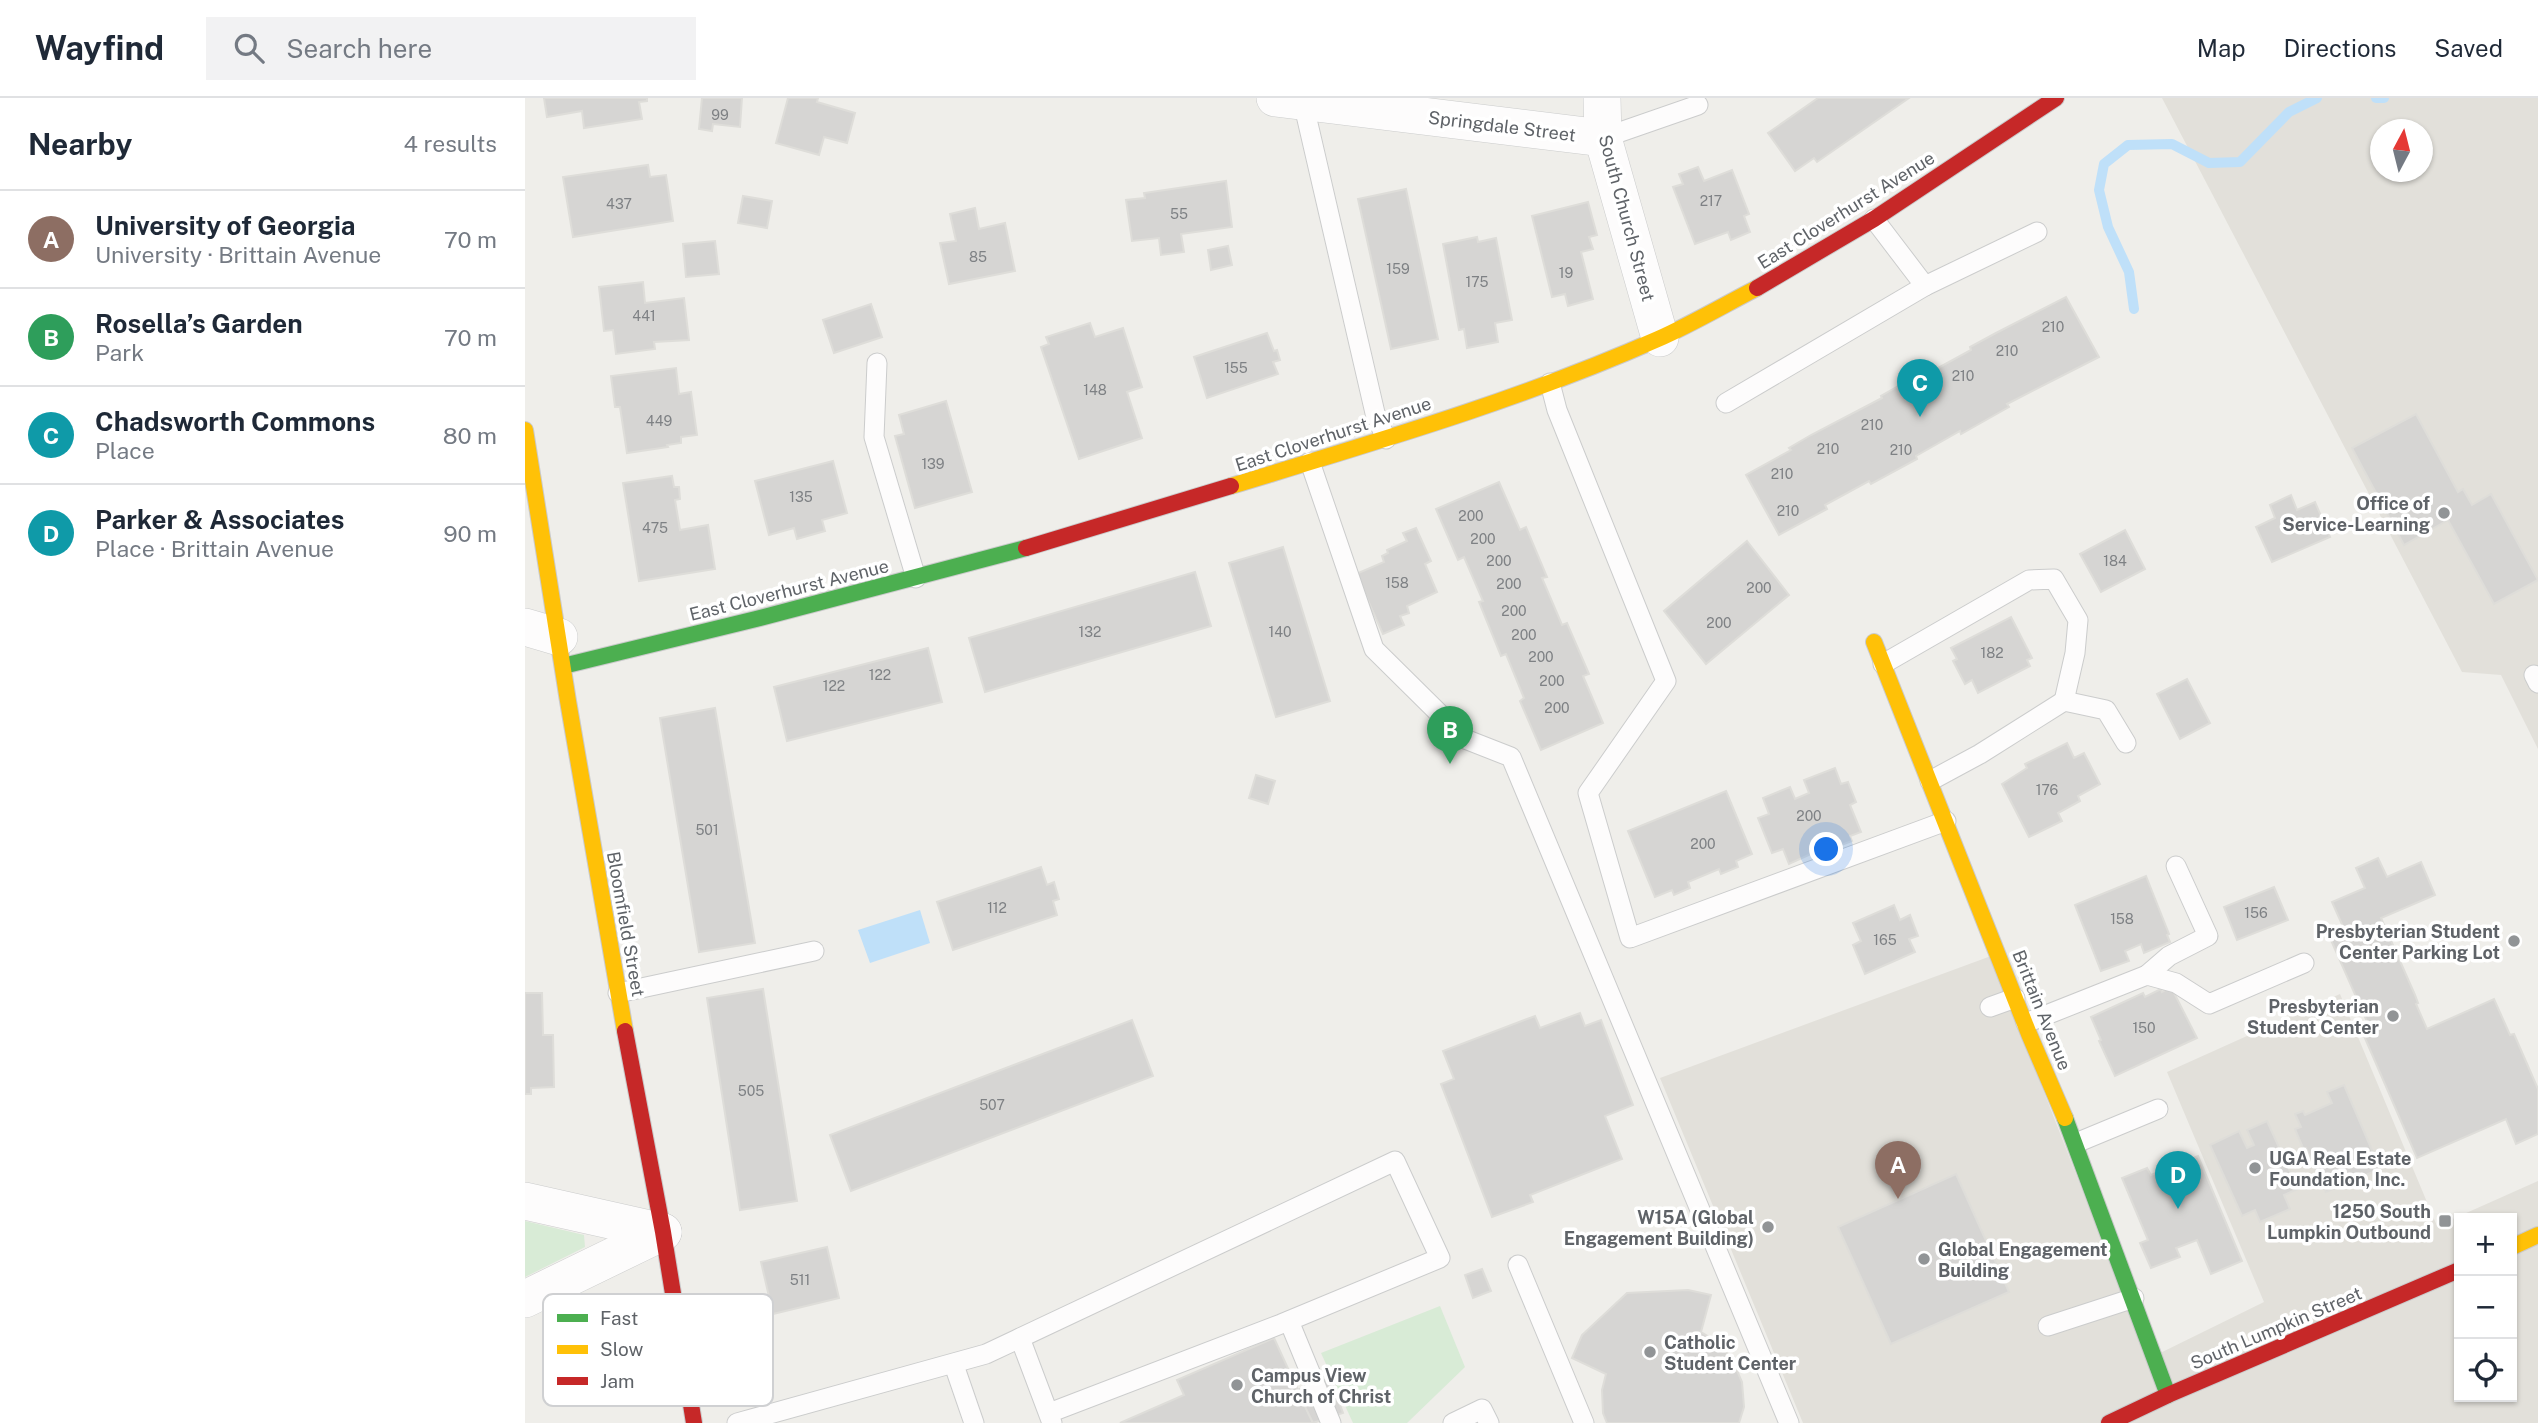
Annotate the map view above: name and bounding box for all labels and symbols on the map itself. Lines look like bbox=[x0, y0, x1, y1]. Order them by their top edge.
house number: 99 bbox=[711, 107, 729, 123]
street label: Springdale Street bbox=[1427, 107, 1577, 145]
north arrow bbox=[2370, 119, 2433, 182]
street label: South Church Street bbox=[1595, 132, 1659, 304]
street label: East Cloverhurst Avenue bbox=[1754, 147, 1938, 273]
house number: 217 bbox=[1700, 193, 1722, 209]
house number: 437 bbox=[606, 196, 632, 212]
house number: 55 bbox=[1170, 206, 1188, 222]
house number: 85 bbox=[969, 249, 987, 265]
house number: 159 bbox=[1386, 261, 1410, 277]
house number: 19 bbox=[1559, 265, 1573, 281]
house number: 175 bbox=[1465, 274, 1489, 290]
house number: 441 bbox=[632, 308, 656, 324]
house number: 210 bbox=[2042, 319, 2064, 335]
house number: 210 bbox=[1996, 343, 2018, 359]
pin: C bbox=[1897, 359, 1943, 417]
house number: 155 bbox=[1224, 360, 1248, 376]
house number: 210 bbox=[1952, 368, 1974, 384]
house number: 148 bbox=[1083, 382, 1107, 398]
street label: East Cloverhurst Avenue bbox=[1232, 392, 1434, 476]
house number: 449 bbox=[646, 413, 672, 429]
house number: 210 bbox=[1861, 417, 1883, 433]
house number: 210 bbox=[1817, 441, 1839, 457]
house number: 210 bbox=[1890, 442, 1912, 458]
house number: 139 bbox=[921, 456, 945, 472]
house number: 210 bbox=[1771, 466, 1793, 482]
house number: 135 bbox=[789, 489, 813, 505]
place label: Office of Service-Learning bbox=[2282, 493, 2430, 535]
house number: 210 bbox=[1777, 503, 1799, 519]
marker: Office of Service-Learning bbox=[2436, 505, 2452, 521]
house number: 200 bbox=[1458, 508, 1484, 524]
house number: 475 bbox=[642, 520, 668, 536]
house number: 200 bbox=[1470, 531, 1496, 547]
house number: 200 bbox=[1486, 553, 1512, 569]
house number: 184 bbox=[2103, 553, 2127, 569]
street label: East Cloverhurst Avenue bbox=[687, 555, 891, 625]
house number: 158 bbox=[1385, 575, 1409, 591]
house number: 200 bbox=[1496, 576, 1522, 592]
house number: 200 bbox=[1746, 580, 1772, 596]
house number: 200 bbox=[1501, 603, 1527, 619]
house number: 200 bbox=[1706, 615, 1732, 631]
house number: 132 bbox=[1079, 624, 1101, 640]
house number: 140 bbox=[1268, 624, 1292, 640]
house number: 200 bbox=[1511, 627, 1537, 643]
house number: 182 bbox=[1980, 645, 2004, 661]
house number: 200 bbox=[1528, 649, 1554, 665]
house number: 122 bbox=[869, 667, 891, 683]
house number: 200 bbox=[1539, 673, 1565, 689]
house number: 122 bbox=[823, 678, 845, 694]
house number: 200 bbox=[1544, 700, 1570, 716]
pin: B bbox=[1427, 706, 1473, 764]
house number: 176 bbox=[2036, 782, 2059, 798]
house number: 200 bbox=[1796, 808, 1822, 824]
house number: 501 bbox=[695, 822, 719, 838]
your location bbox=[1809, 832, 1843, 866]
house number: 200 bbox=[1690, 836, 1716, 852]
street label: Bloomfield Street bbox=[603, 850, 649, 998]
house number: 112 bbox=[987, 900, 1007, 916]
house number: 156 bbox=[2244, 905, 2268, 921]
house number: 158 bbox=[2110, 911, 2134, 927]
place label: Presbyterian Student Center Parking Lot bbox=[2316, 921, 2500, 963]
house number: 165 bbox=[1873, 932, 1897, 948]
marker: Presbyterian Student Center Parking Lot bbox=[2506, 933, 2522, 949]
street label: Brittain Avenue bbox=[2008, 947, 2076, 1073]
place label: Presbyterian Student Center bbox=[2247, 996, 2380, 1038]
marker: Presbyterian Student Center bbox=[2385, 1008, 2401, 1024]
house number: 150 bbox=[2132, 1020, 2156, 1036]
house number: 505 bbox=[738, 1083, 764, 1099]
house number: 507 bbox=[979, 1097, 1005, 1113]
pin: A bbox=[1875, 1141, 1921, 1199]
place label: UGA Real Estate Foundation, Inc. bbox=[2269, 1148, 2411, 1190]
pin: D bbox=[2155, 1151, 2201, 1209]
marker: UGA Real Estate Foundation, Inc. bbox=[2247, 1160, 2263, 1176]
place label: 1250 South Lumpkin Outbound bbox=[2267, 1201, 2431, 1243]
place label: W15A (Global Engagement Building) bbox=[1564, 1207, 1754, 1249]
marker: 1250 South Lumpkin Outbound bbox=[2437, 1213, 2453, 1229]
marker: W15A (Global Engagement Building) bbox=[1760, 1219, 1776, 1235]
place label: Global Engagement Building bbox=[1938, 1239, 2108, 1281]
marker: Global Engagement Building bbox=[1916, 1251, 1932, 1267]
house number: 511 bbox=[790, 1272, 810, 1288]
street label: South Lumpkin Street bbox=[2187, 1282, 2365, 1374]
legend bbox=[543, 1294, 773, 1406]
text: Fast bbox=[600, 1307, 638, 1329]
place label: Catholic Student Center bbox=[1664, 1332, 1797, 1374]
text: Slow bbox=[600, 1338, 644, 1360]
marker: Catholic Student Center bbox=[1642, 1344, 1658, 1360]
place label: Campus View Church of Christ bbox=[1251, 1365, 1391, 1407]
text: Jam bbox=[600, 1370, 634, 1392]
marker: Campus View Church of Christ bbox=[1229, 1377, 1245, 1393]

